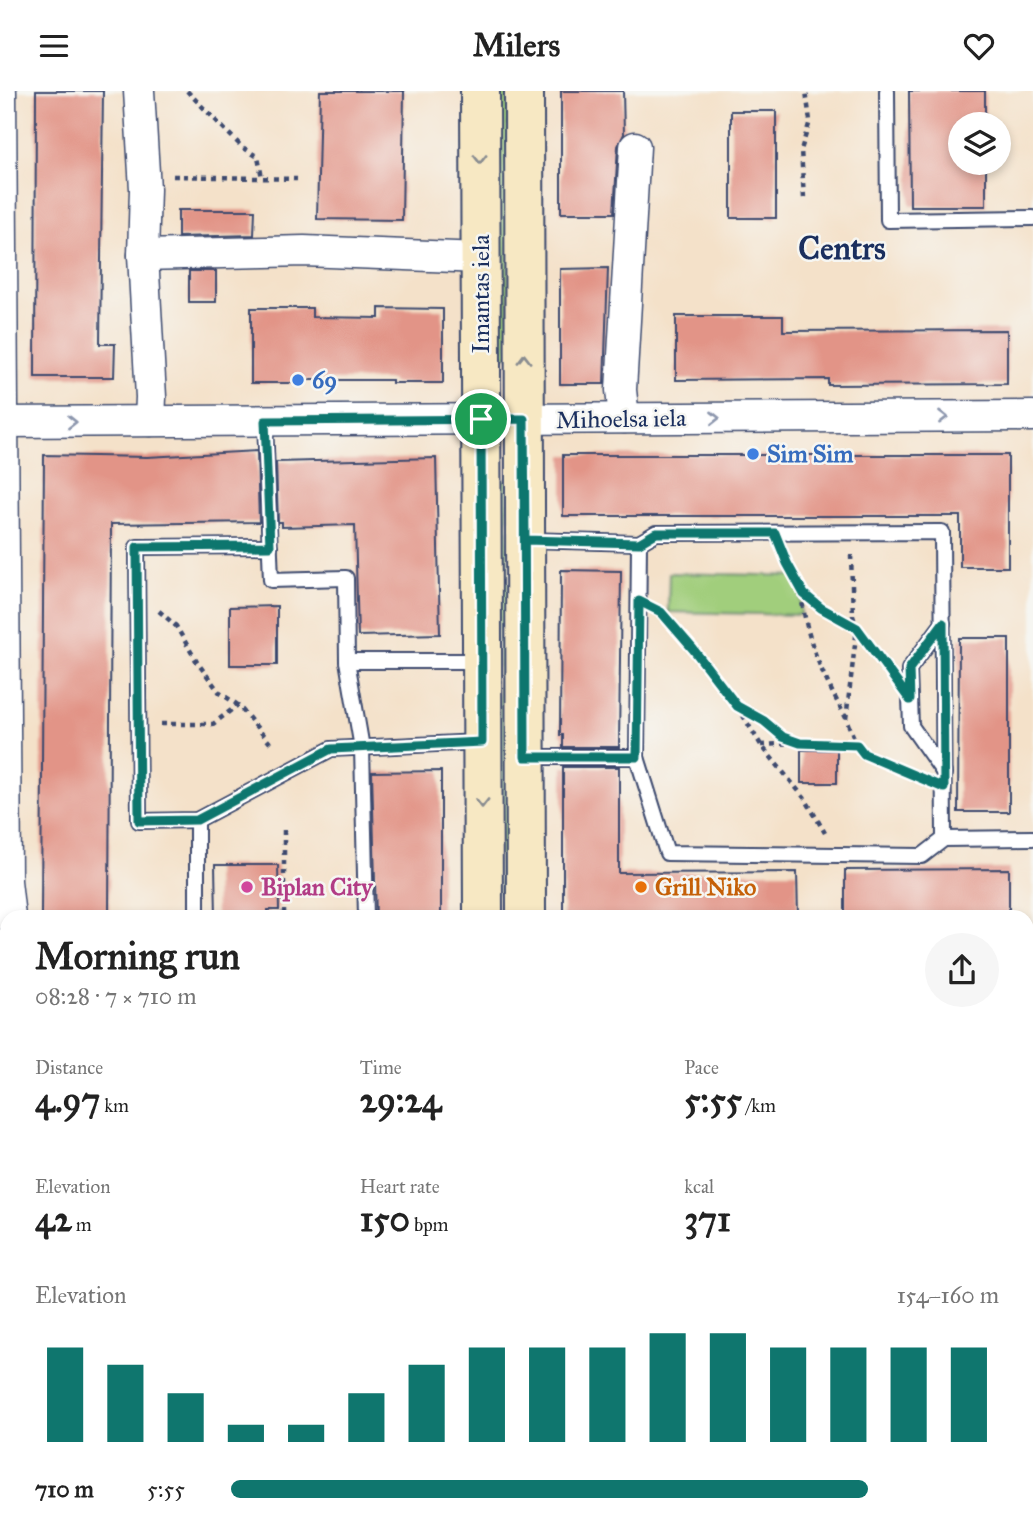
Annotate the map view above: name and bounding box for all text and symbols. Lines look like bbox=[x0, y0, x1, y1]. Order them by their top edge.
text: Milers bbox=[473, 26, 560, 65]
icon: menu bbox=[35, 27, 73, 65]
icon: heart bbox=[960, 27, 998, 65]
map controls bbox=[948, 112, 1011, 175]
button: layers bbox=[948, 112, 1011, 175]
one-way arrow bbox=[472, 154, 488, 165]
district label: Centrs bbox=[798, 229, 886, 268]
street label: Imantas iela bbox=[466, 234, 496, 354]
one-way arrow bbox=[516, 353, 532, 364]
place label: 69 bbox=[312, 365, 337, 395]
marker: 69 bbox=[290, 372, 306, 388]
pin bbox=[451, 389, 511, 449]
icon: arrive bbox=[462, 400, 500, 438]
street label: Mihoelsa iela bbox=[555, 403, 687, 435]
one-way arrow bbox=[938, 409, 948, 425]
one-way arrow bbox=[710, 410, 721, 426]
one-way arrow bbox=[67, 414, 77, 430]
place label: Sim Sim bbox=[767, 439, 854, 469]
marker: Sim Sim bbox=[745, 446, 761, 462]
one-way arrow bbox=[474, 798, 490, 809]
place label: Biplan City bbox=[261, 872, 374, 902]
place label: Grill Niko bbox=[655, 872, 756, 902]
marker: Biplan City bbox=[239, 879, 255, 895]
marker: Grill Niko bbox=[633, 879, 649, 895]
text: Morning run bbox=[35, 933, 240, 979]
button: share bbox=[925, 933, 999, 1007]
text: 08:28 · 7 × 710 m bbox=[35, 982, 197, 1010]
text: Distance bbox=[35, 1056, 103, 1079]
text: Time bbox=[360, 1056, 402, 1079]
text: Pace bbox=[684, 1056, 719, 1079]
text: 4.97 bbox=[35, 1079, 100, 1122]
text: 29:24 bbox=[360, 1079, 441, 1122]
text: 5:55 bbox=[684, 1079, 742, 1122]
text: km bbox=[100, 1094, 129, 1117]
text: /km bbox=[742, 1094, 776, 1117]
text: Elevation bbox=[35, 1175, 110, 1198]
text: Heart rate bbox=[360, 1175, 440, 1198]
text: kcal bbox=[684, 1175, 714, 1198]
text: 42 bbox=[35, 1198, 72, 1241]
text: 150 bbox=[360, 1198, 410, 1241]
text: 371 bbox=[684, 1198, 731, 1241]
text: m bbox=[72, 1213, 92, 1236]
text: bpm bbox=[410, 1213, 449, 1236]
text: Elevation bbox=[35, 1281, 126, 1309]
text: 154–160 m bbox=[897, 1281, 999, 1309]
text: 710 m bbox=[35, 1475, 94, 1503]
text: 5:55 bbox=[147, 1475, 185, 1503]

